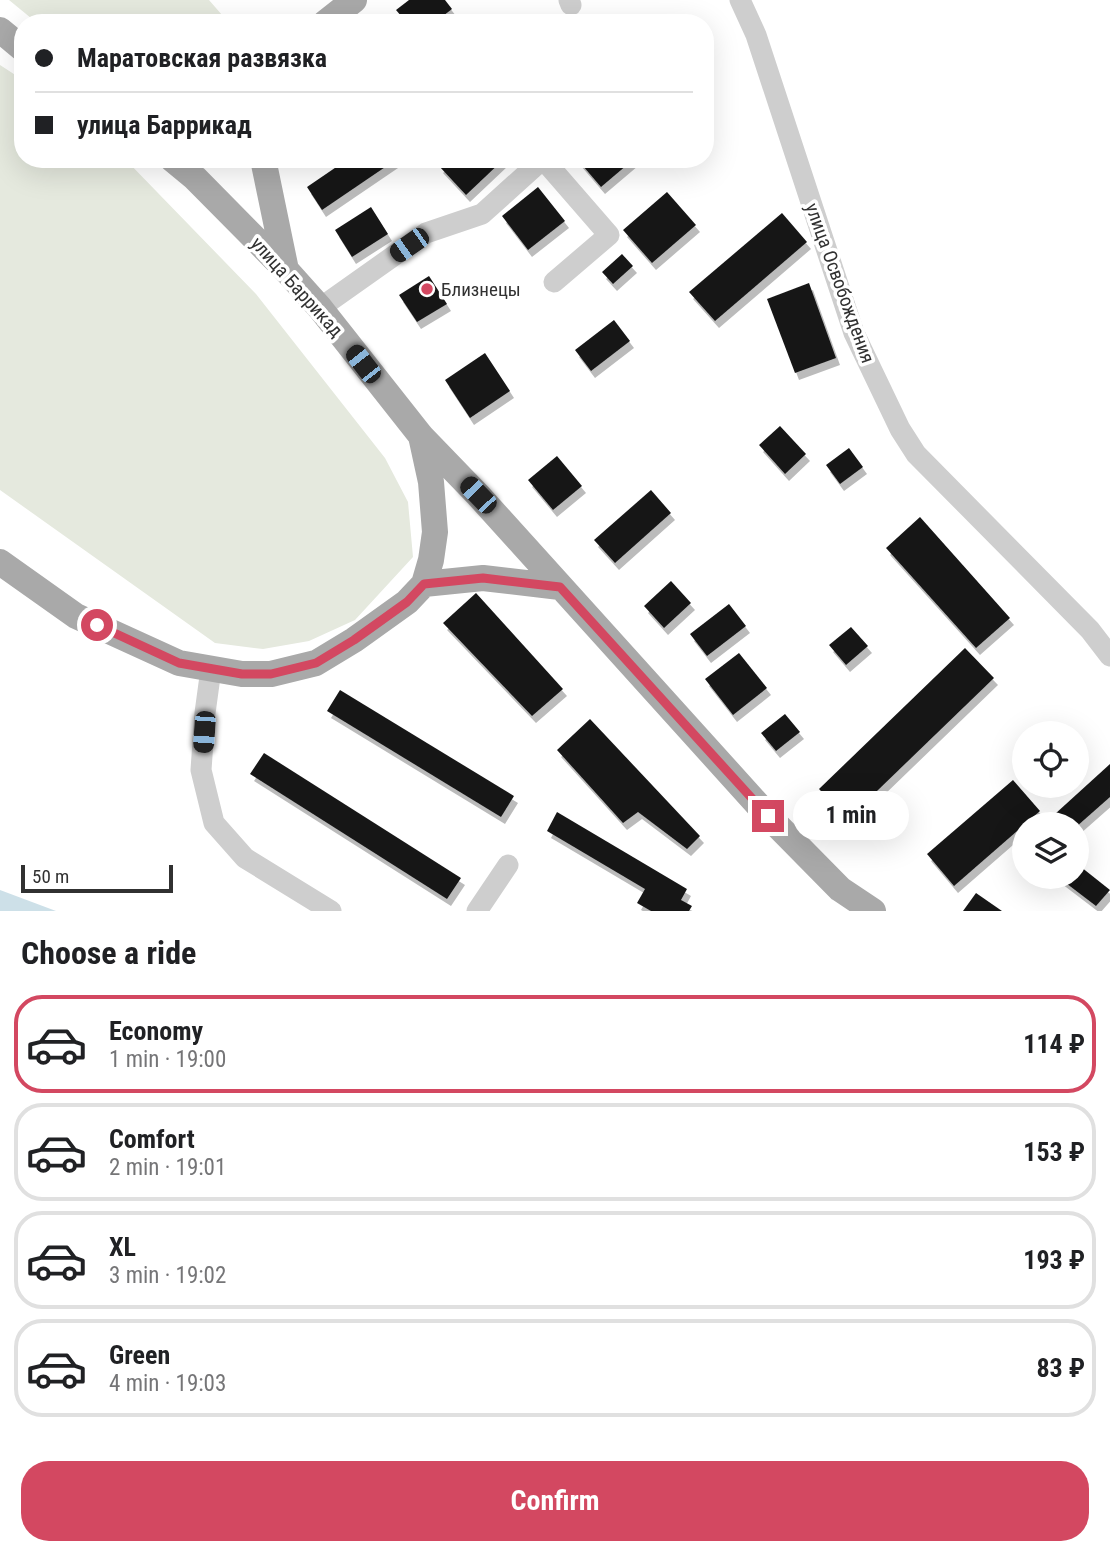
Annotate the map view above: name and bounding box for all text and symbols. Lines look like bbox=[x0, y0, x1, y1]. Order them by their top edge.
text: Маратовская развязка bbox=[77, 43, 327, 73]
text: улица Баррикад bbox=[77, 110, 252, 140]
street label: улица Освобождения bbox=[800, 200, 880, 366]
car bbox=[386, 224, 433, 266]
street label: улица Баррикад bbox=[246, 232, 348, 342]
place label: Близнецы bbox=[441, 278, 521, 301]
marker: Близнецы bbox=[419, 281, 435, 297]
car bbox=[342, 341, 385, 387]
car bbox=[456, 473, 501, 517]
route start bbox=[81, 609, 113, 641]
car bbox=[193, 710, 216, 754]
map controls bbox=[1012, 721, 1089, 889]
button: locate bbox=[1012, 721, 1089, 798]
callout: 1 min bbox=[792, 792, 908, 840]
route end bbox=[752, 800, 784, 832]
text: 1 min bbox=[825, 802, 877, 829]
button: layers bbox=[1012, 812, 1089, 889]
scale bar bbox=[21, 862, 173, 894]
text: 50 m bbox=[32, 865, 69, 888]
text: Choose a ride bbox=[21, 934, 196, 972]
icon: car bbox=[25, 1013, 88, 1076]
text: Economy bbox=[109, 1016, 203, 1046]
text: 114 ₽ bbox=[1023, 1029, 1085, 1059]
text: 1 min · 19:00 bbox=[109, 1046, 226, 1073]
icon: car bbox=[25, 1121, 88, 1184]
text: Comfort bbox=[109, 1124, 195, 1154]
text: 153 ₽ bbox=[1023, 1137, 1085, 1167]
text: 2 min · 19:01 bbox=[109, 1154, 226, 1181]
icon: car bbox=[25, 1229, 88, 1292]
text: XL bbox=[109, 1232, 136, 1262]
text: 193 ₽ bbox=[1023, 1245, 1085, 1275]
text: 3 min · 19:02 bbox=[109, 1262, 226, 1289]
icon: car bbox=[25, 1337, 88, 1400]
text: Green bbox=[109, 1340, 170, 1370]
text: 83 ₽ bbox=[1036, 1353, 1085, 1383]
text: 4 min · 19:03 bbox=[109, 1370, 226, 1397]
button: Confirm bbox=[21, 1461, 1089, 1541]

